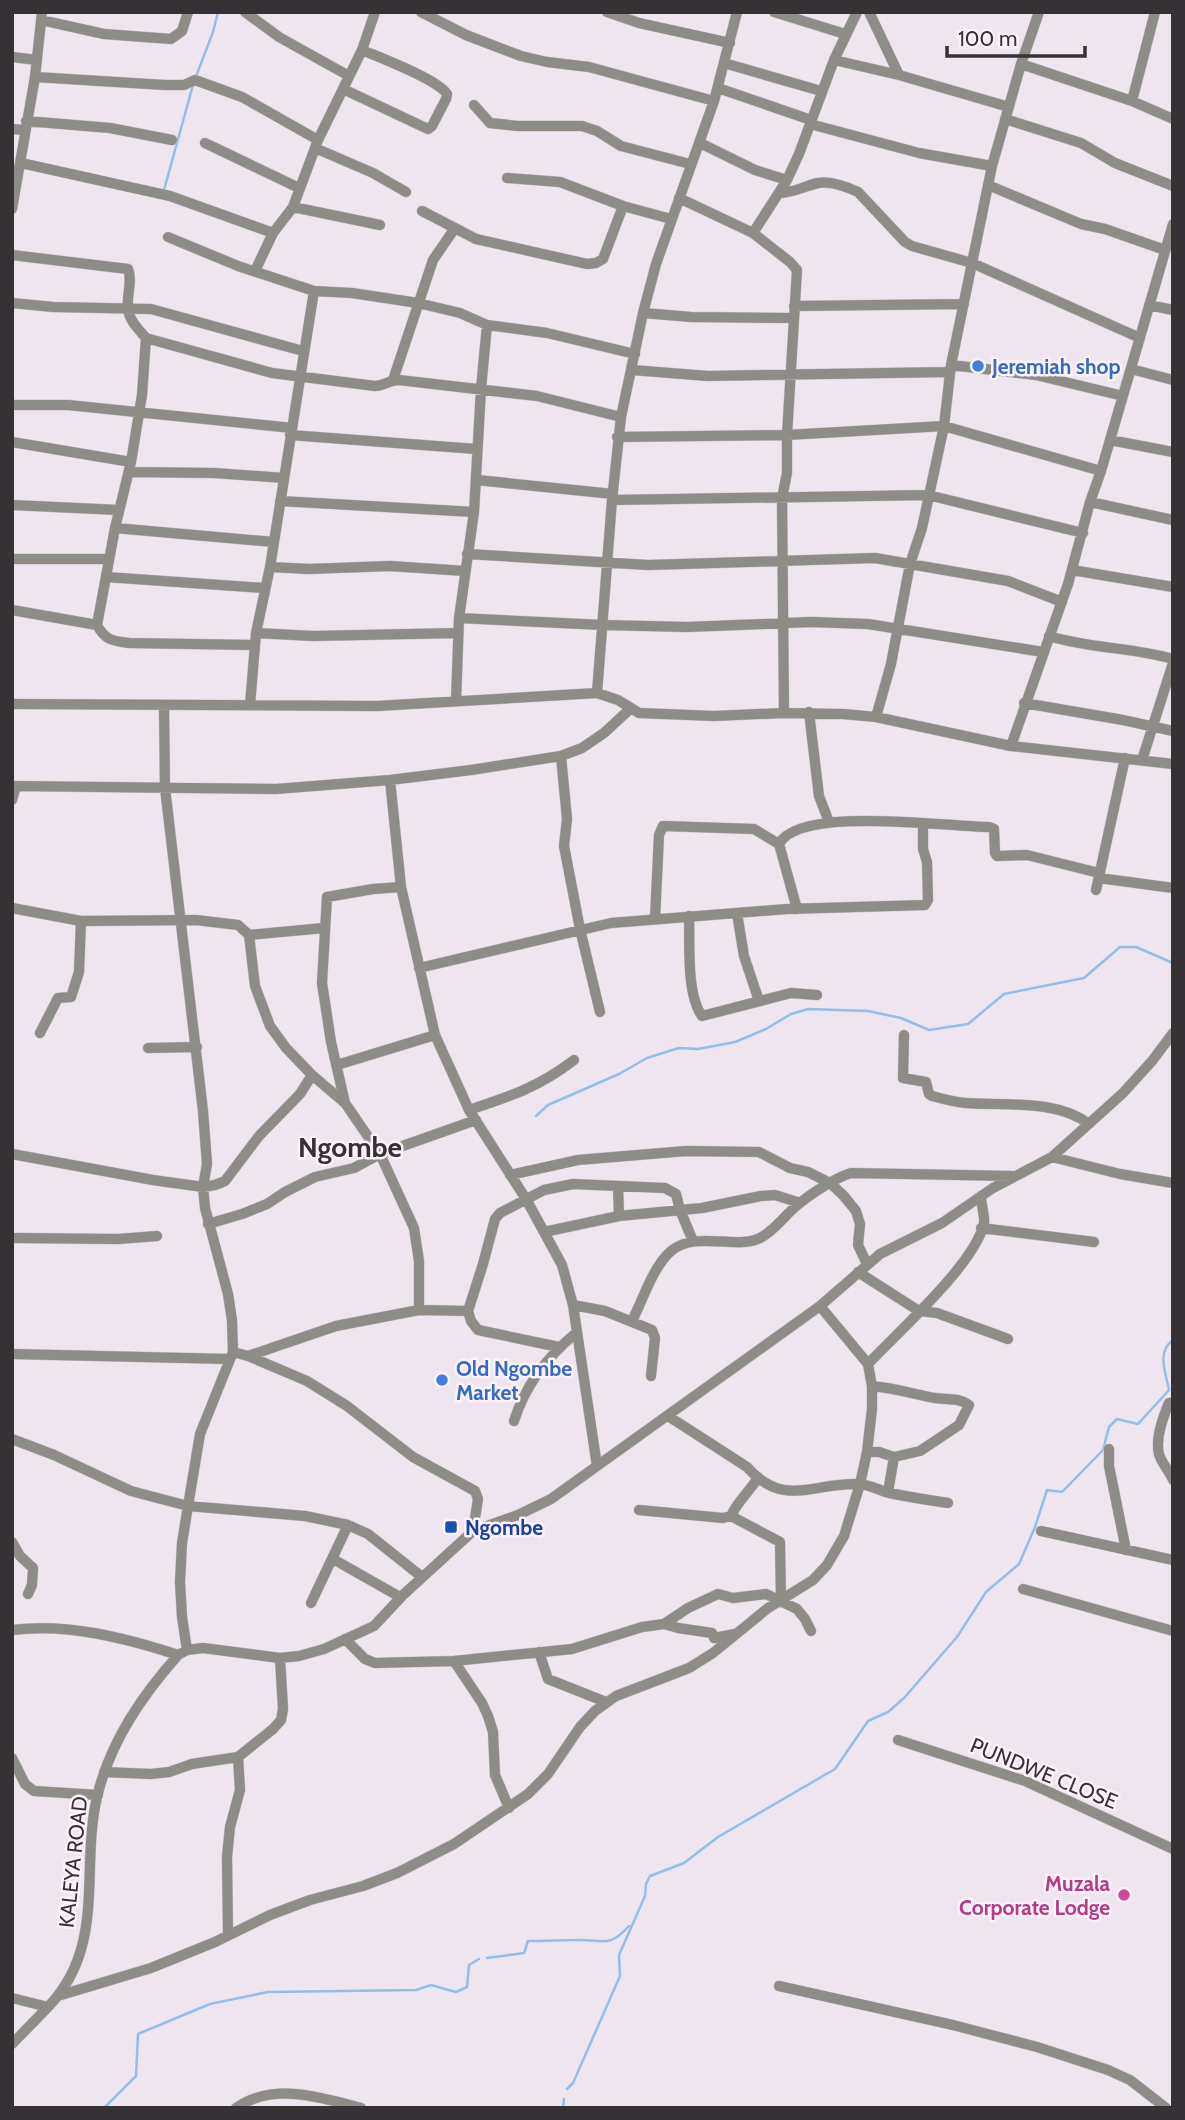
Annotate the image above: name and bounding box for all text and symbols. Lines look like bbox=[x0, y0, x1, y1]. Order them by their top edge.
scale bar bbox=[947, 14, 1085, 58]
text: 100 m bbox=[958, 26, 1017, 51]
place label: Jeremiah shop bbox=[991, 354, 1120, 379]
marker: Jeremiah shop bbox=[970, 358, 986, 374]
district label: Ngombe bbox=[298, 1130, 402, 1164]
place label: Old Ngombe Market bbox=[456, 1356, 572, 1405]
marker: Old Ngombe Market bbox=[434, 1372, 450, 1388]
place label: Ngombe bbox=[465, 1515, 543, 1540]
marker: Ngombe bbox=[443, 1519, 459, 1535]
street label: PUNDWE CLOSE bbox=[967, 1732, 1121, 1814]
street label: KALEYA ROAD bbox=[54, 1795, 92, 1929]
place label: Muzala Corporate Lodge bbox=[959, 1871, 1111, 1920]
marker: Muzala Corporate Lodge bbox=[1116, 1887, 1132, 1903]

